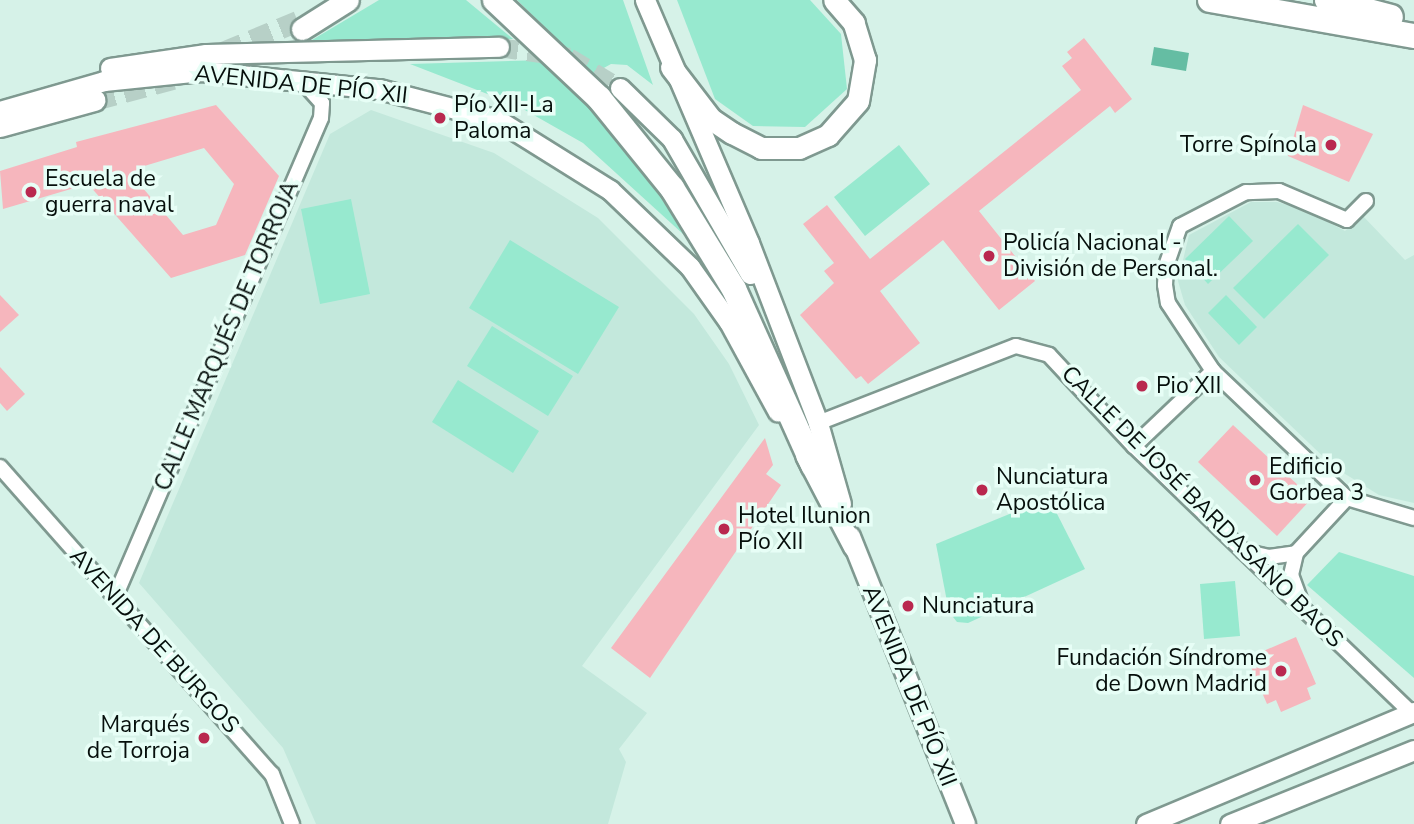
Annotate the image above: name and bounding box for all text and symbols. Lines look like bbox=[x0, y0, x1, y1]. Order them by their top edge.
street label: AVENIDA DE PÍO XII bbox=[193, 60, 409, 110]
place label: Pío XII-La Paloma bbox=[454, 91, 554, 145]
marker: Pío XII-La Paloma bbox=[432, 110, 448, 126]
place label: Torre Spínola bbox=[1180, 131, 1317, 159]
marker: Torre Spínola bbox=[1323, 137, 1339, 153]
place label: Escuela de guerra naval bbox=[45, 165, 174, 219]
street label: CALLE MARQUÉS DE TORROJA bbox=[149, 177, 305, 495]
marker: Escuela de guerra naval bbox=[23, 184, 39, 200]
place label: Policía Nacional - División de Personal. bbox=[1003, 229, 1218, 283]
marker: Policía Nacional - División de Personal. bbox=[981, 248, 997, 264]
street label: CALLE DE JOSÉ BARDASANO BAOS bbox=[1055, 360, 1349, 654]
place label: Pio XII bbox=[1156, 372, 1221, 400]
marker: Pio XII bbox=[1134, 378, 1150, 394]
place label: Edificio Gorbea 3 bbox=[1269, 453, 1364, 507]
place label: Nunciatura Apostólica bbox=[996, 463, 1108, 517]
marker: Edificio Gorbea 3 bbox=[1247, 472, 1263, 488]
marker: Nunciatura Apostólica bbox=[974, 482, 990, 498]
place label: Hotel Ilunion Pío XII bbox=[738, 502, 871, 556]
marker: Hotel Ilunion Pío XII bbox=[716, 521, 732, 537]
street label: AVENIDA DE BURGOS bbox=[64, 543, 244, 739]
street label: AVENIDA DE PÍO XII bbox=[856, 582, 962, 790]
place label: Nunciatura bbox=[922, 592, 1034, 620]
marker: Nunciatura bbox=[900, 598, 916, 614]
place label: Fundación Síndrome de Down Madrid bbox=[1057, 644, 1267, 698]
marker: Fundación Síndrome de Down Madrid bbox=[1273, 663, 1289, 679]
place label: Marqués de Torroja bbox=[87, 711, 190, 765]
marker: Marqués de Torroja bbox=[196, 730, 212, 746]

